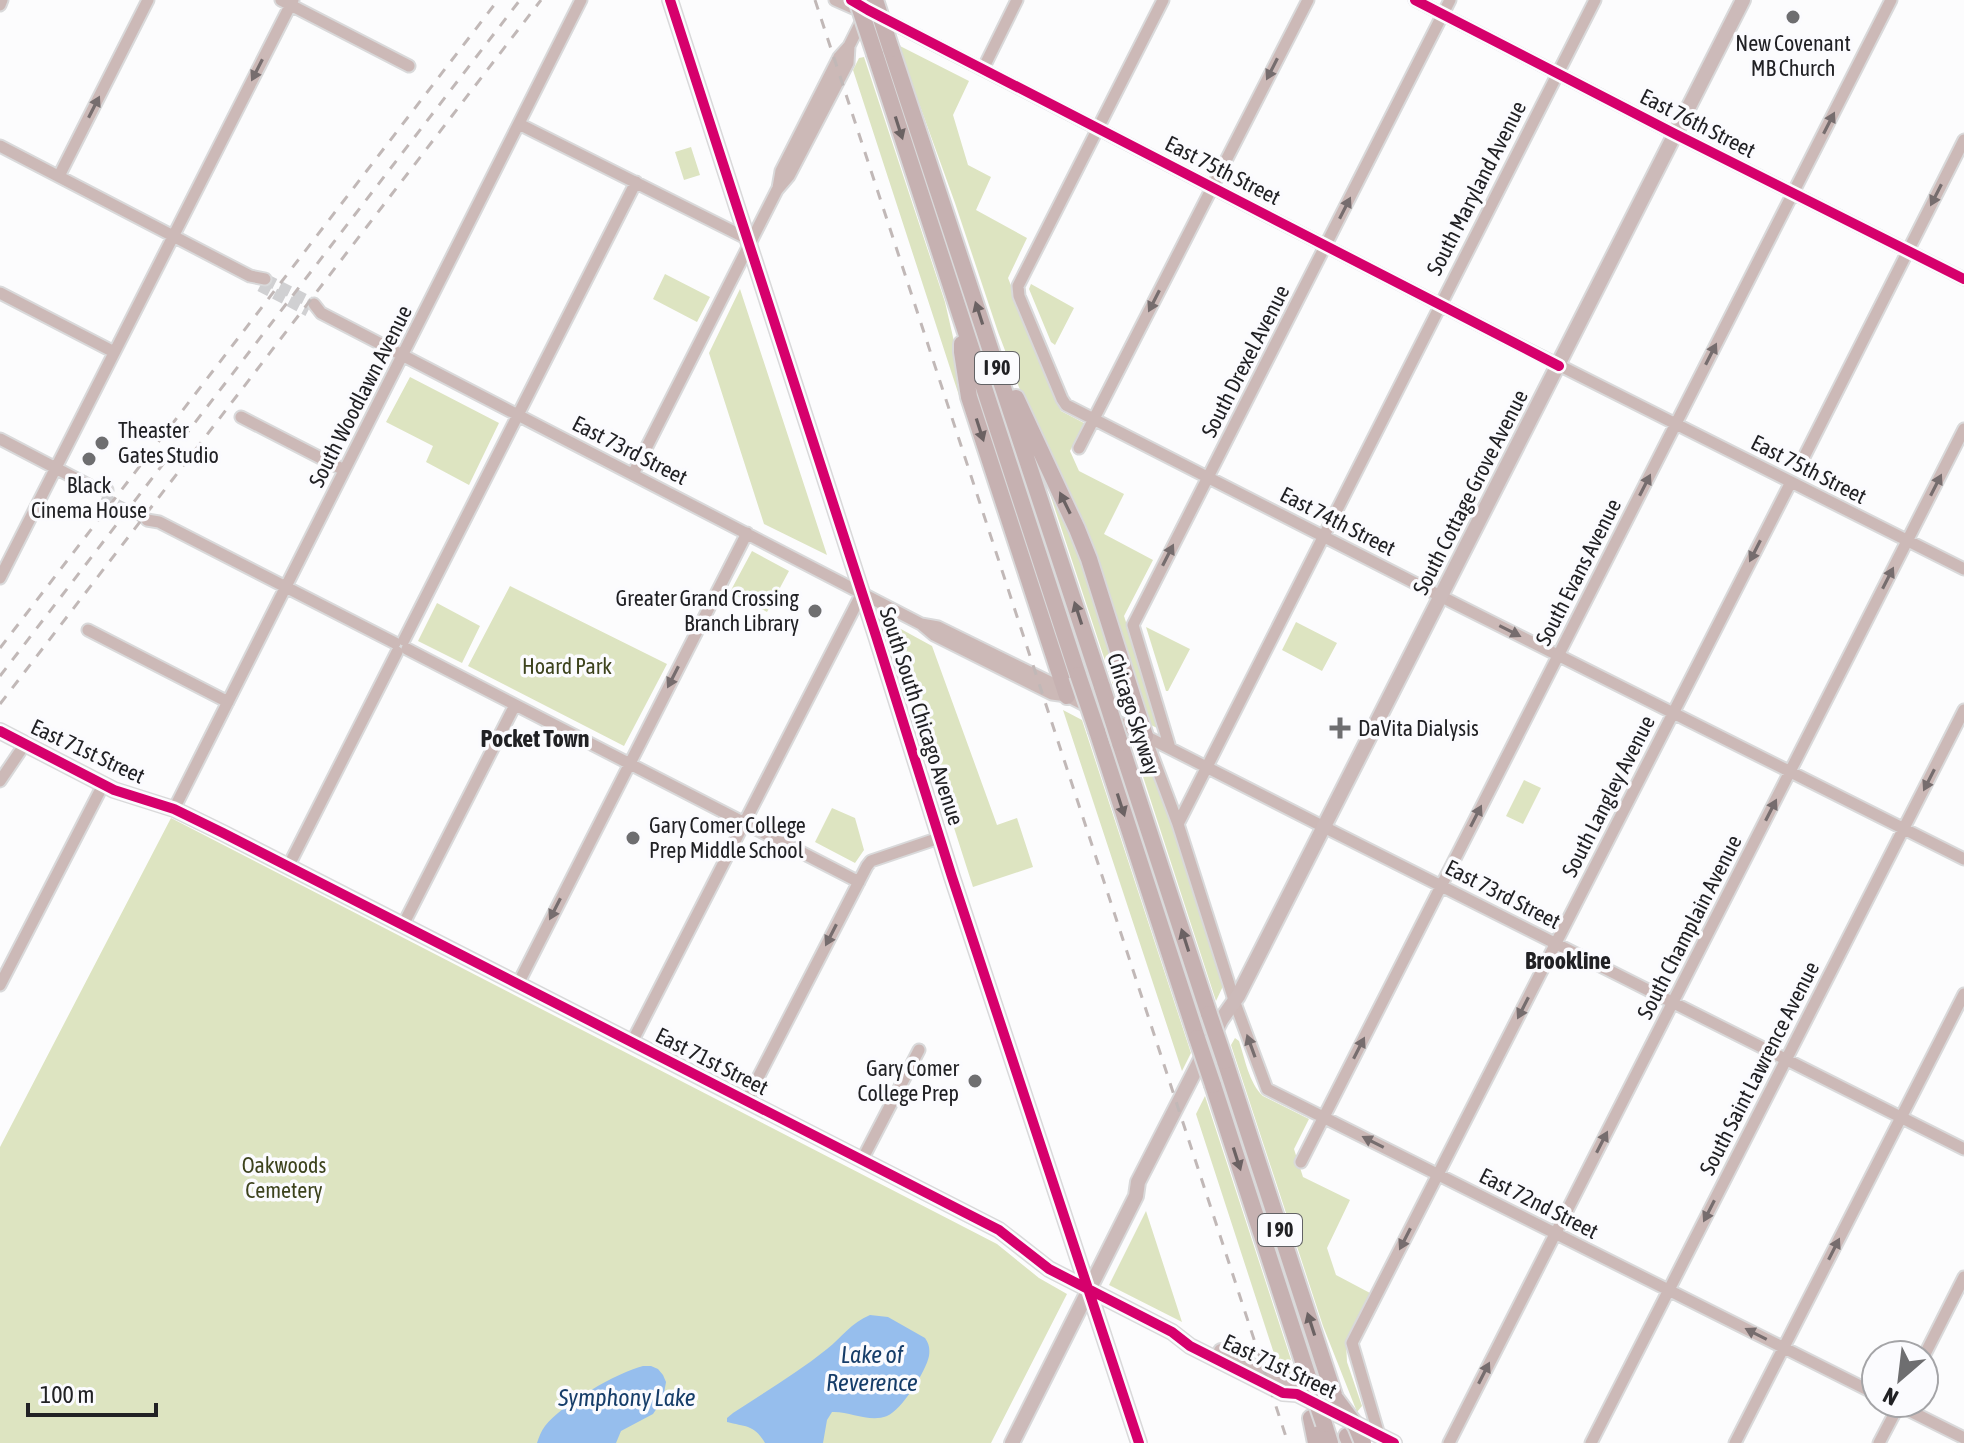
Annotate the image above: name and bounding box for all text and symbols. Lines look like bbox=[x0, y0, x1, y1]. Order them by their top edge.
marker: New Covenant MB Church bbox=[1784, 8, 1802, 26]
place label: New Covenant MB Church bbox=[1735, 30, 1851, 81]
one-way arrow bbox=[251, 58, 264, 81]
one-way arrow bbox=[1265, 58, 1279, 81]
street label: East 76th Street bbox=[1636, 83, 1760, 163]
one-way arrow bbox=[87, 95, 101, 118]
street label: South Maryland Avenue bbox=[1421, 97, 1531, 279]
one-way arrow bbox=[1822, 111, 1835, 134]
one-way arrow bbox=[893, 117, 906, 141]
street label: East 75th Street bbox=[1161, 130, 1285, 210]
one-way arrow bbox=[1929, 184, 1943, 207]
one-way arrow bbox=[1338, 196, 1351, 219]
street label: South Drexel Avenue bbox=[1195, 281, 1295, 441]
one-way arrow bbox=[1147, 290, 1161, 312]
street label: South Woodlawn Avenue bbox=[303, 301, 417, 491]
one-way arrow bbox=[972, 301, 984, 325]
one-way arrow bbox=[1704, 343, 1718, 366]
road number: I 90 bbox=[975, 352, 1019, 384]
street label: South Cottage Grove Avenue bbox=[1407, 385, 1533, 599]
street label: East 73rd Street bbox=[568, 410, 692, 490]
place label: Theaster Gates Studio bbox=[118, 417, 219, 468]
one-way arrow bbox=[974, 418, 986, 442]
street label: East 75th Street bbox=[1747, 429, 1871, 509]
marker: Theaster Gates Studio bbox=[93, 434, 111, 452]
marker: Black Cinema House bbox=[80, 450, 98, 468]
place label: Black Cinema House bbox=[31, 472, 147, 523]
one-way arrow bbox=[1638, 473, 1651, 496]
one-way arrow bbox=[1929, 473, 1942, 496]
street label: East 74th Street bbox=[1276, 481, 1400, 561]
one-way arrow bbox=[1058, 492, 1072, 515]
street label: South Evans Avenue bbox=[1530, 494, 1626, 650]
one-way arrow bbox=[1749, 540, 1762, 563]
one-way arrow bbox=[1162, 544, 1175, 567]
one-way arrow bbox=[1882, 567, 1895, 590]
place label: Greater Grand Crossing Branch Library bbox=[616, 585, 800, 636]
one-way arrow bbox=[1071, 601, 1083, 625]
marker: Greater Grand Crossing Branch Library bbox=[806, 602, 824, 620]
street label: South South Chicago Avenue bbox=[874, 604, 970, 828]
one-way arrow bbox=[1499, 625, 1522, 638]
street label: Chicago Skyway bbox=[1102, 650, 1166, 778]
park label: Hoard Park bbox=[522, 653, 612, 679]
one-way arrow bbox=[666, 666, 679, 689]
street label: South Langley Avenue bbox=[1556, 711, 1660, 881]
street label: East 71st Street bbox=[27, 713, 149, 789]
place label: DaVita Dialysis bbox=[1358, 715, 1479, 741]
marker: DaVita Dialysis bbox=[1329, 717, 1351, 739]
district label: Pocket Town bbox=[481, 725, 589, 752]
one-way arrow bbox=[1922, 768, 1935, 791]
one-way arrow bbox=[1115, 793, 1128, 817]
one-way arrow bbox=[1764, 798, 1777, 821]
one-way arrow bbox=[1470, 805, 1483, 828]
place label: Gary Comer College Prep Middle School bbox=[649, 812, 806, 863]
marker: Gary Comer College Prep Middle School bbox=[624, 829, 642, 847]
street label: South Champlain Avenue bbox=[1631, 831, 1747, 1023]
street label: East 73rd Street bbox=[1441, 854, 1565, 934]
one-way arrow bbox=[549, 898, 562, 921]
one-way arrow bbox=[824, 923, 838, 946]
one-way arrow bbox=[1178, 928, 1191, 952]
district label: Brookline bbox=[1525, 947, 1611, 974]
street label: South Saint Lawrence Avenue bbox=[1694, 957, 1824, 1179]
one-way arrow bbox=[1516, 996, 1529, 1019]
street label: East 71st Street bbox=[651, 1022, 773, 1100]
one-way arrow bbox=[1244, 1034, 1257, 1058]
one-way arrow bbox=[1352, 1036, 1366, 1059]
place label: Gary Comer College Prep bbox=[858, 1055, 959, 1106]
marker: Gary Comer College Prep bbox=[966, 1072, 984, 1090]
one-way arrow bbox=[1596, 1130, 1609, 1153]
one-way arrow bbox=[1362, 1135, 1385, 1149]
one-way arrow bbox=[1231, 1147, 1244, 1171]
park label: Oakwoods Cemetery bbox=[242, 1152, 327, 1203]
street label: East 72nd Street bbox=[1475, 1162, 1603, 1244]
one-way arrow bbox=[1702, 1200, 1716, 1223]
road number: I 90 bbox=[1258, 1214, 1302, 1246]
one-way arrow bbox=[1398, 1228, 1411, 1251]
one-way arrow bbox=[1828, 1237, 1841, 1260]
one-way arrow bbox=[1304, 1312, 1316, 1336]
one-way arrow bbox=[1745, 1327, 1768, 1341]
street label: East 71st Street bbox=[1219, 1328, 1341, 1404]
north arrow bbox=[1860, 1339, 1940, 1419]
water label: Lake of Reverence bbox=[826, 1341, 918, 1396]
one-way arrow bbox=[1478, 1362, 1491, 1385]
scale bar bbox=[28, 1367, 156, 1417]
text: 100 m bbox=[40, 1381, 94, 1408]
text: N bbox=[1879, 1382, 1902, 1411]
water label: Symphony Lake bbox=[557, 1384, 696, 1411]

